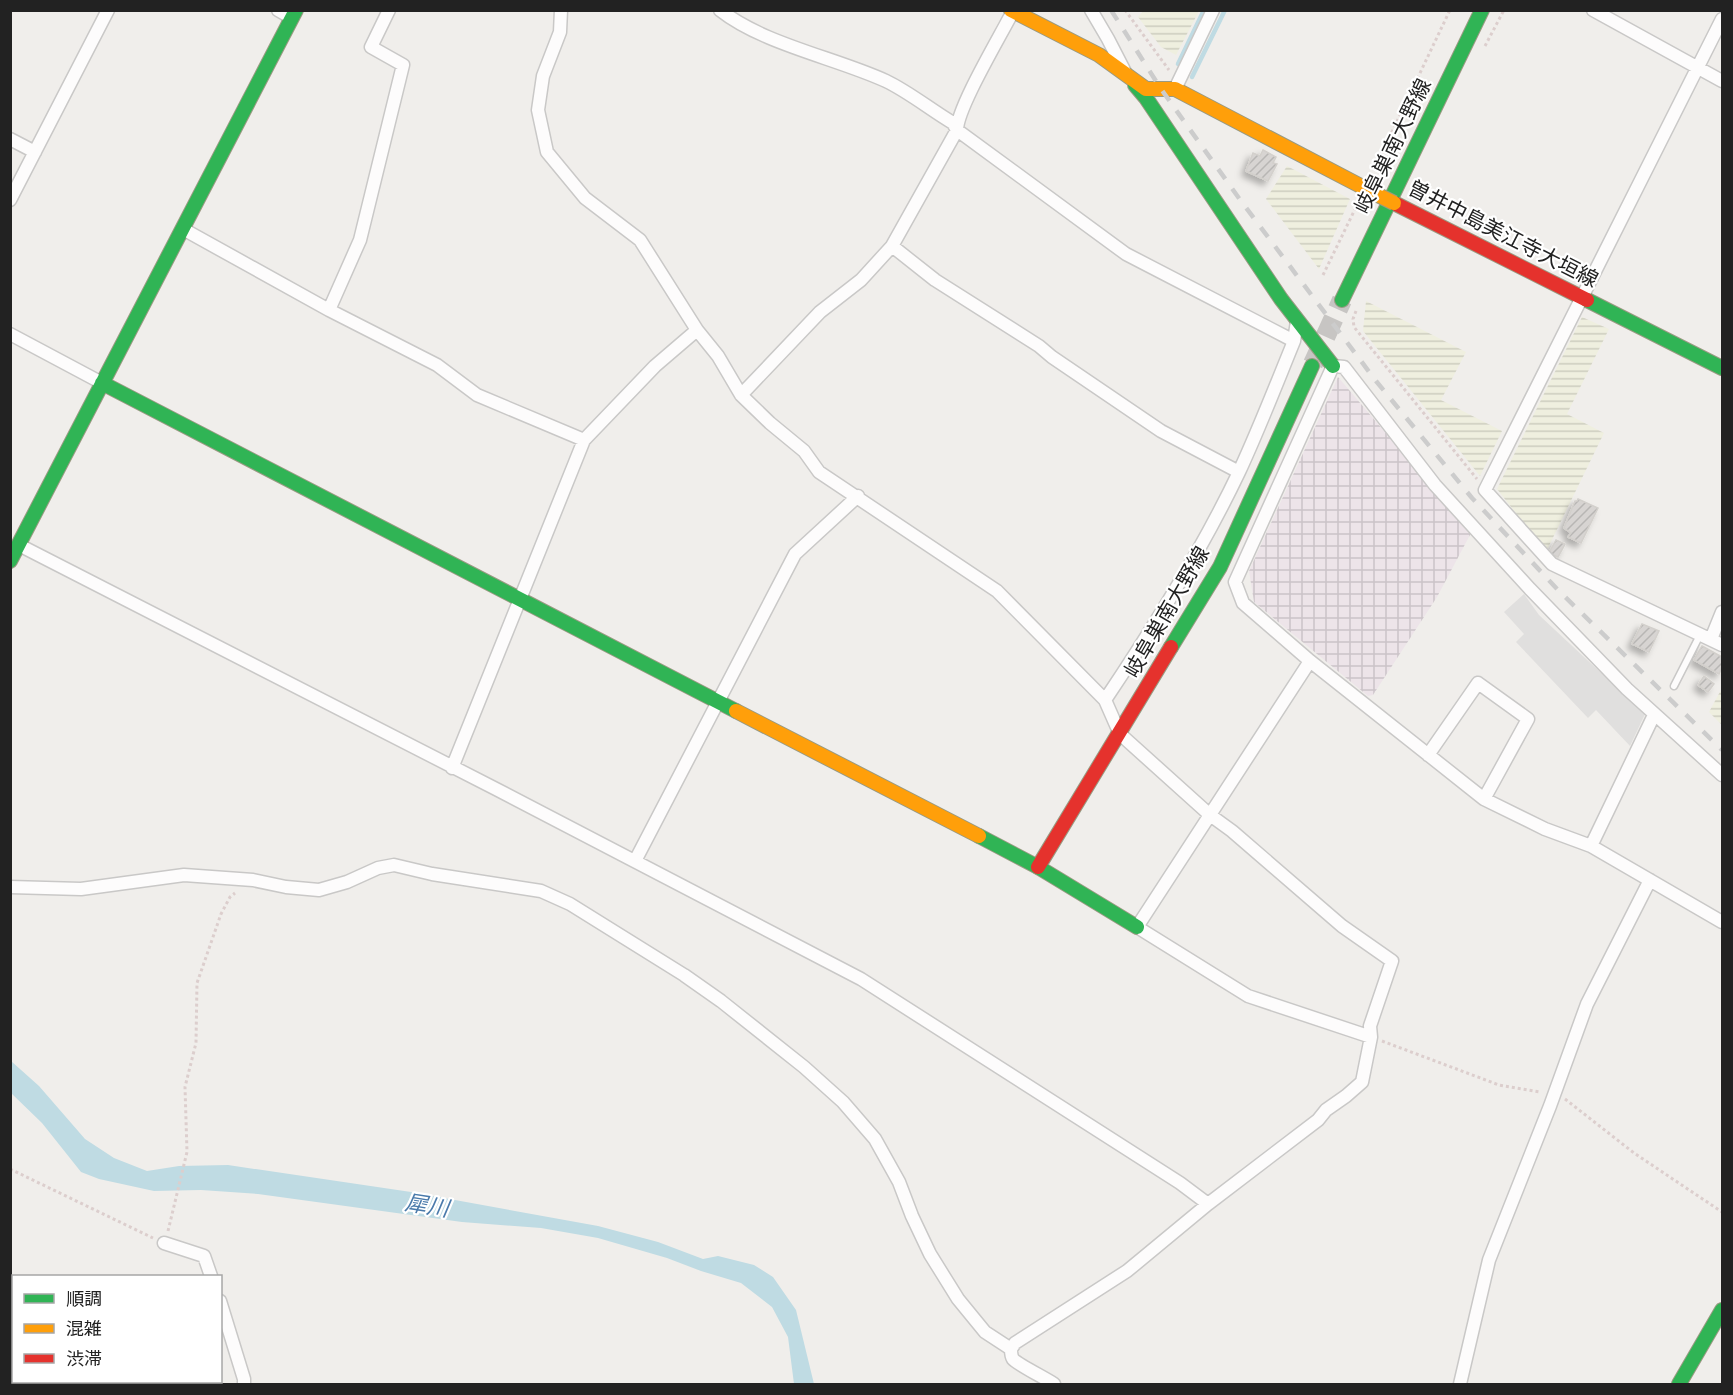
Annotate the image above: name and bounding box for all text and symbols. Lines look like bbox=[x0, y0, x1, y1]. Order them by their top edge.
street label: 岐阜巣南大野線 bbox=[1347, 73, 1439, 219]
street label: 曽井中島美江寺大垣線 bbox=[1403, 173, 1603, 295]
street label: 岐阜巣南大野線 bbox=[1117, 541, 1217, 683]
water label: 犀川 bbox=[403, 1186, 453, 1225]
legend bbox=[12, 1275, 222, 1383]
text: 順調 bbox=[66, 1286, 102, 1312]
text: 混雑 bbox=[66, 1316, 102, 1342]
text: 渋滞 bbox=[66, 1346, 102, 1372]

